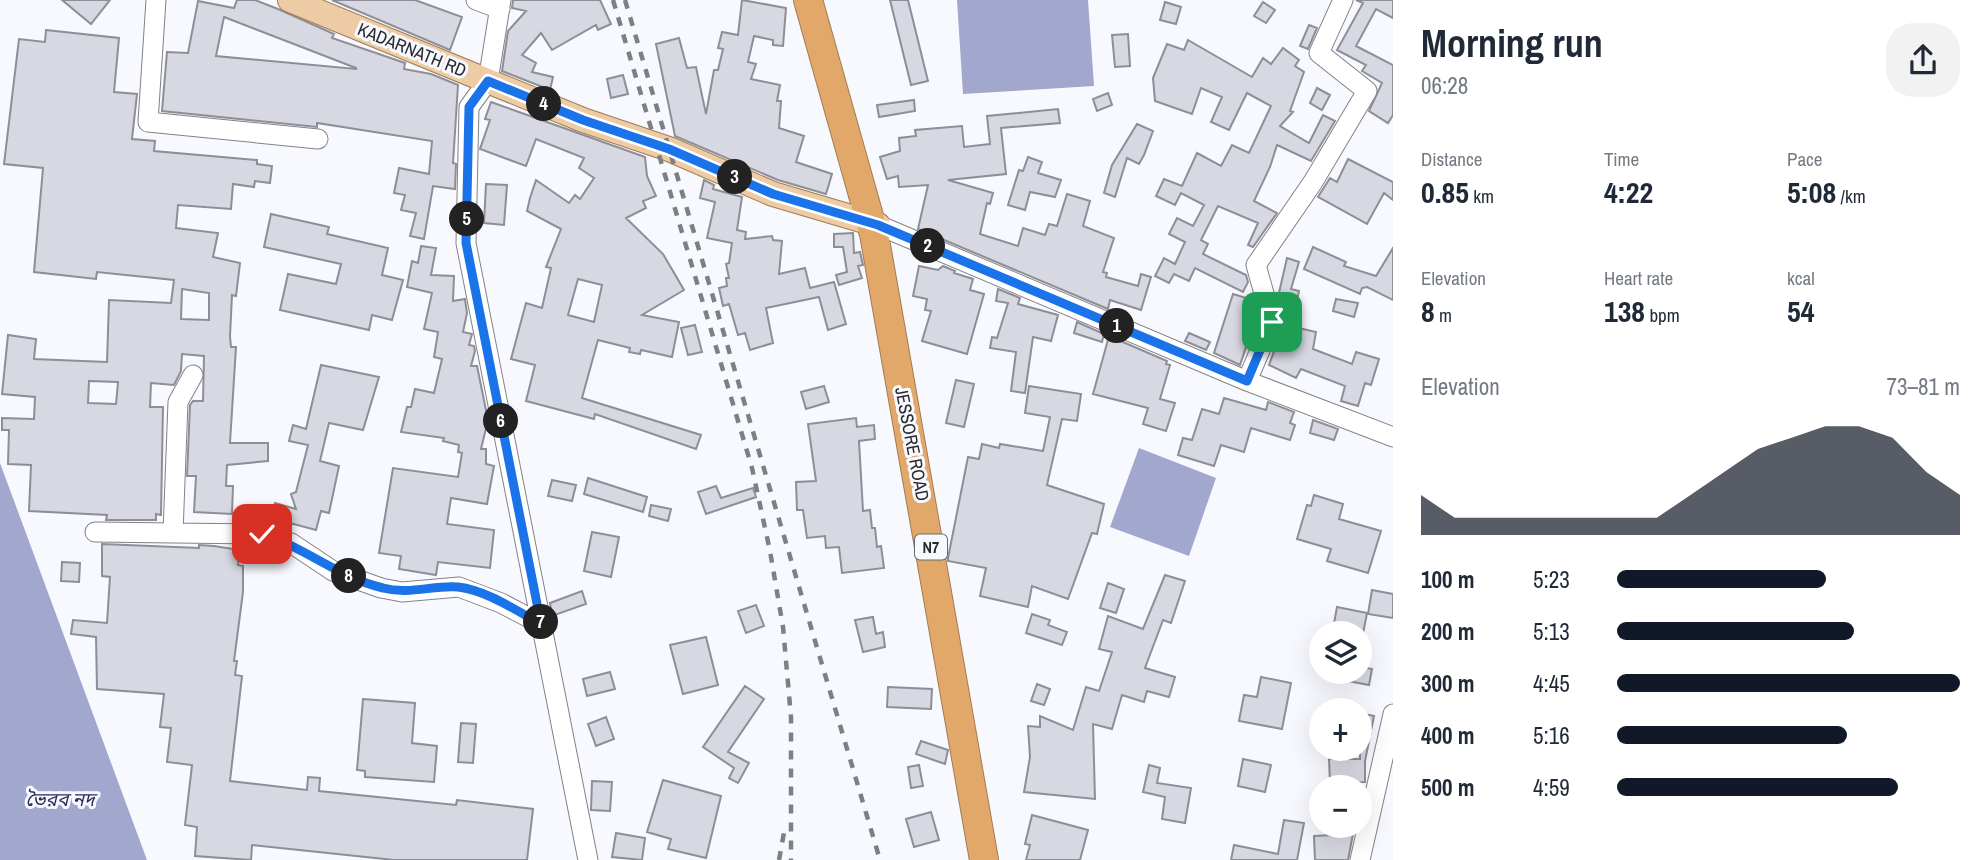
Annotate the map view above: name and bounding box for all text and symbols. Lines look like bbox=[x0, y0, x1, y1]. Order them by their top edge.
street label: KADARNATH RD bbox=[354, 16, 470, 83]
text: Morning run bbox=[1421, 18, 1603, 69]
button: share bbox=[1886, 23, 1960, 97]
text: 06:28 bbox=[1421, 70, 1468, 101]
pin: 4 bbox=[526, 86, 562, 122]
text: 4 bbox=[539, 90, 548, 116]
text: Distance bbox=[1421, 146, 1482, 172]
text: Time bbox=[1604, 146, 1639, 172]
text: Pace bbox=[1787, 146, 1823, 172]
pin: 3 bbox=[718, 160, 752, 194]
text: 3 bbox=[730, 163, 739, 189]
text: 0.85 bbox=[1421, 172, 1469, 212]
text: 4:22 bbox=[1604, 172, 1653, 212]
text: 5:08 bbox=[1787, 172, 1836, 212]
text: km bbox=[1469, 183, 1494, 209]
text: /km bbox=[1836, 183, 1866, 209]
pin: 5 bbox=[449, 202, 484, 236]
text: 5 bbox=[462, 205, 471, 231]
pin: 2 bbox=[911, 229, 946, 264]
text: 2 bbox=[923, 232, 932, 258]
text: Elevation bbox=[1421, 265, 1486, 291]
text: Heart rate bbox=[1604, 265, 1673, 291]
text: kcal bbox=[1787, 265, 1815, 291]
text: 8 bbox=[1421, 291, 1435, 331]
text: 138 bbox=[1604, 291, 1645, 331]
text: 54 bbox=[1787, 291, 1814, 331]
pin bbox=[1242, 292, 1302, 352]
text: m bbox=[1435, 302, 1452, 328]
text: bpm bbox=[1645, 302, 1680, 328]
icon: arrive bbox=[1253, 303, 1291, 341]
pin: 1 bbox=[1100, 308, 1134, 344]
text: 1 bbox=[1112, 312, 1121, 338]
text: Elevation bbox=[1421, 371, 1500, 402]
text: 73–81 m bbox=[1887, 371, 1960, 402]
street label: JESSORE ROAD bbox=[889, 385, 936, 503]
pin: 6 bbox=[484, 404, 518, 438]
text: 6 bbox=[496, 407, 505, 433]
pin bbox=[232, 504, 292, 564]
icon: check bbox=[243, 515, 281, 553]
road number: N7 bbox=[915, 534, 947, 560]
pin: 8 bbox=[332, 558, 366, 594]
text: 8 bbox=[344, 562, 353, 588]
text: 100 m bbox=[1421, 564, 1474, 595]
text: 5:23 bbox=[1533, 564, 1570, 595]
pin: 7 bbox=[524, 604, 558, 640]
text: 7 bbox=[536, 608, 545, 634]
text: 200 m bbox=[1421, 616, 1474, 647]
text: 5:13 bbox=[1533, 616, 1570, 647]
map controls bbox=[1309, 621, 1372, 838]
button: layers bbox=[1309, 621, 1372, 684]
text: 300 m bbox=[1421, 668, 1474, 699]
text: 4:45 bbox=[1533, 668, 1570, 699]
button: + bbox=[1309, 698, 1372, 761]
text: 400 m bbox=[1421, 720, 1474, 751]
text: 5:16 bbox=[1533, 720, 1570, 751]
text: 500 m bbox=[1421, 772, 1474, 803]
text: 4:59 bbox=[1533, 772, 1570, 803]
button: − bbox=[1309, 775, 1372, 838]
water label: ভৈরব নদ bbox=[25, 786, 98, 812]

